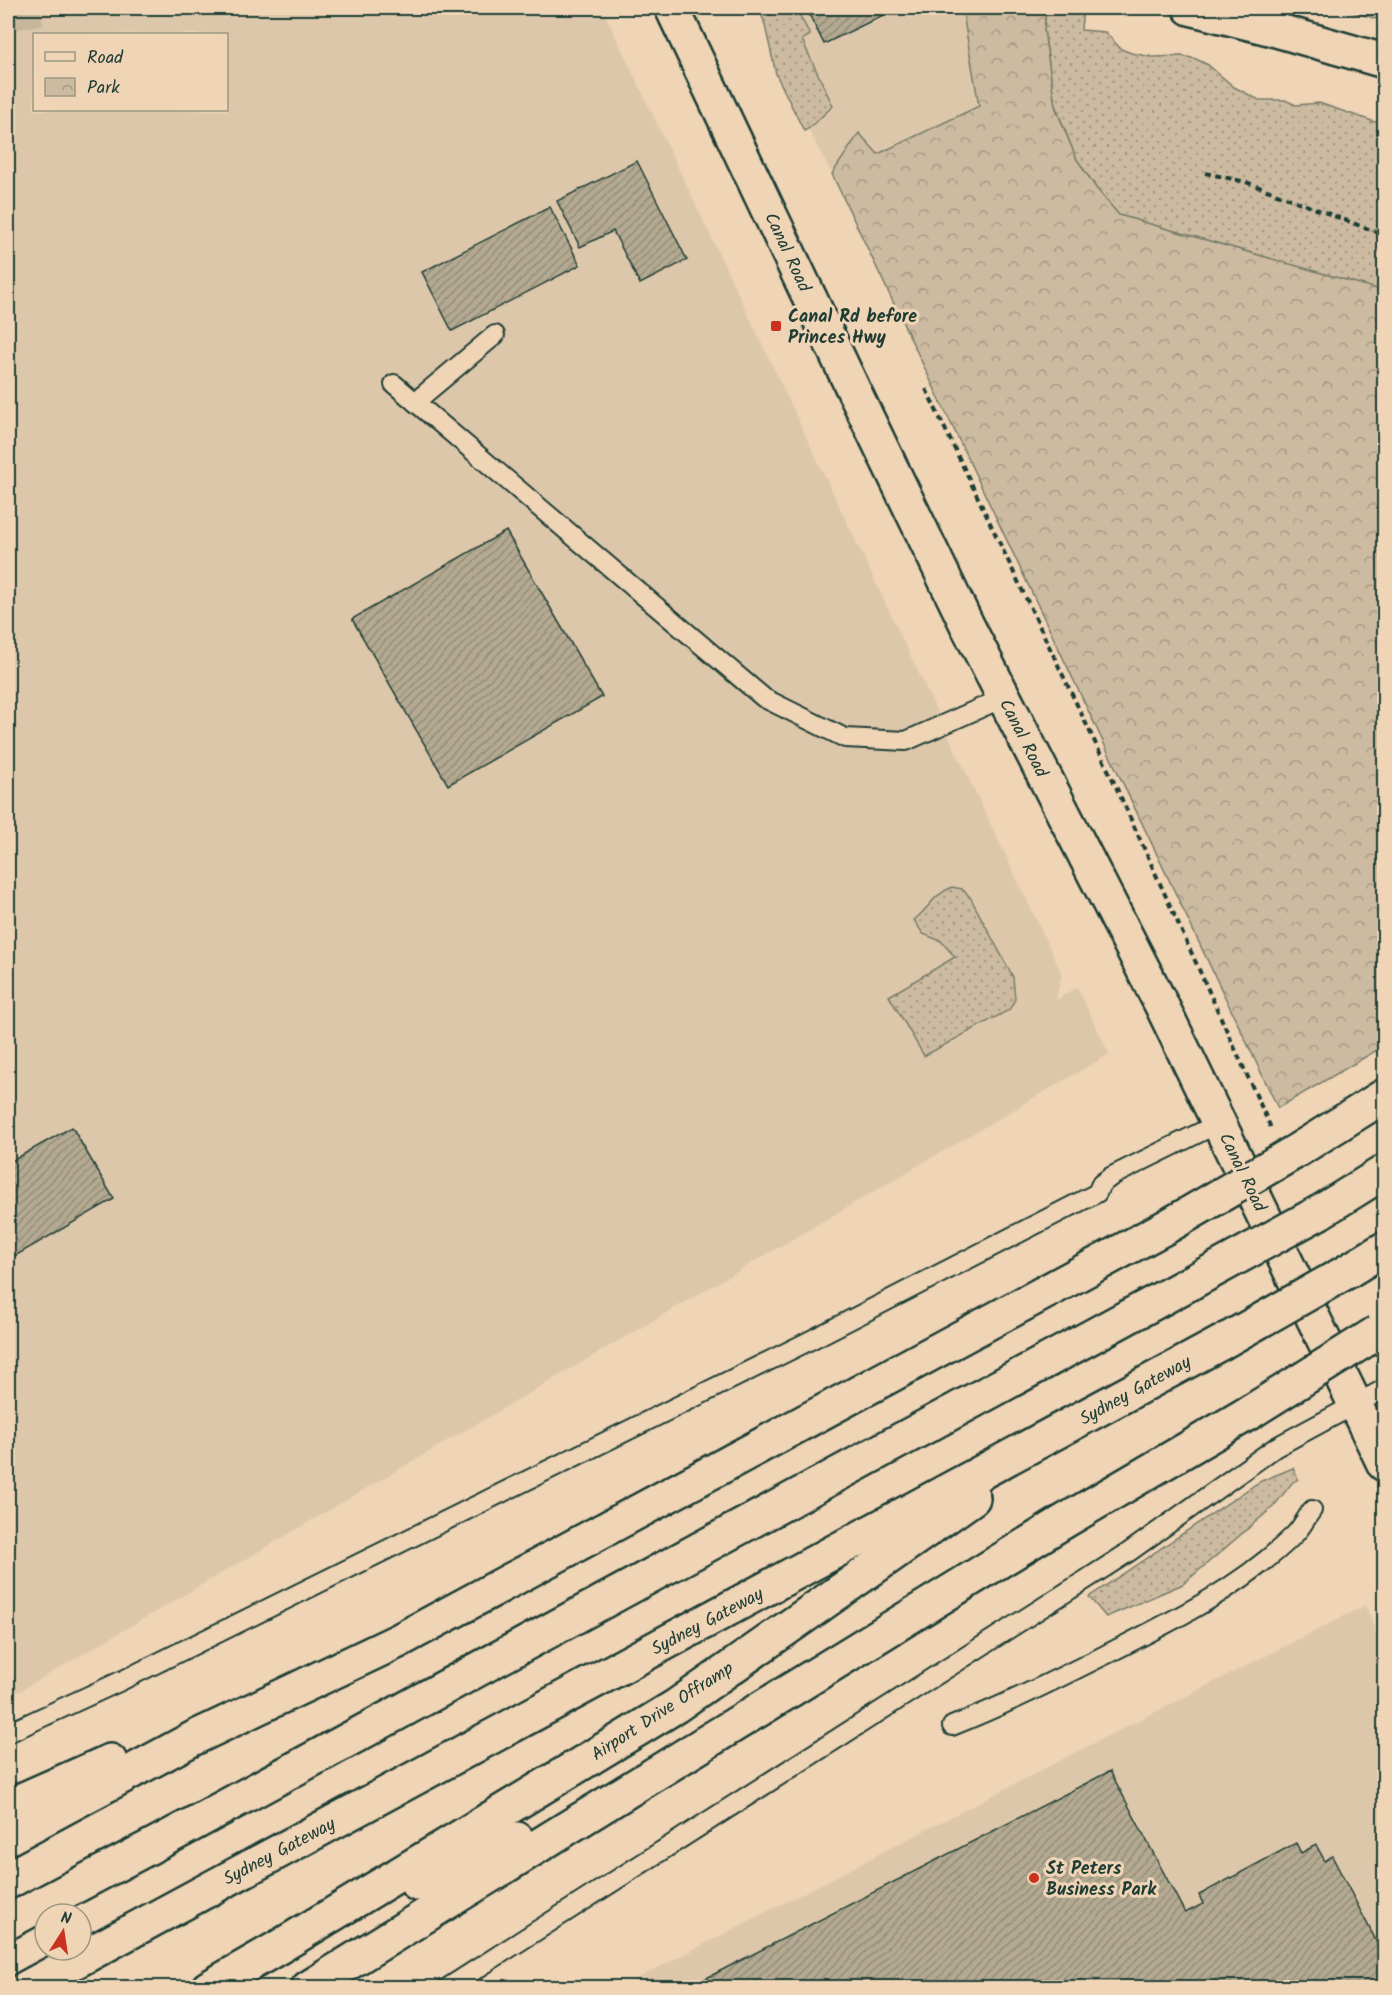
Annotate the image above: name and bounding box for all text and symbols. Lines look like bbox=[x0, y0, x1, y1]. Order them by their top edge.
legend bbox=[33, 33, 228, 111]
text: Road bbox=[87, 44, 124, 73]
text: Park bbox=[87, 74, 120, 103]
street label: Canal Road bbox=[756, 208, 818, 298]
place label: Canal Rd before Princes Hwy bbox=[788, 303, 917, 353]
marker: Canal Rd before Princes Hwy bbox=[769, 319, 783, 333]
street label: Canal Road bbox=[990, 694, 1055, 784]
street label: Canal Road bbox=[1210, 1128, 1274, 1218]
street label: Sydney Gateway bbox=[1075, 1348, 1197, 1434]
street label: Sydney Gateway bbox=[646, 1580, 770, 1664]
street label: Airport Drive Offramp bbox=[586, 1655, 740, 1769]
street label: Sydney Gateway bbox=[218, 1810, 342, 1894]
place label: St Peters Business Park bbox=[1046, 1855, 1157, 1905]
marker: St Peters Business Park bbox=[1027, 1871, 1041, 1885]
north arrow bbox=[33, 1902, 93, 1962]
text: N bbox=[58, 1906, 73, 1932]

